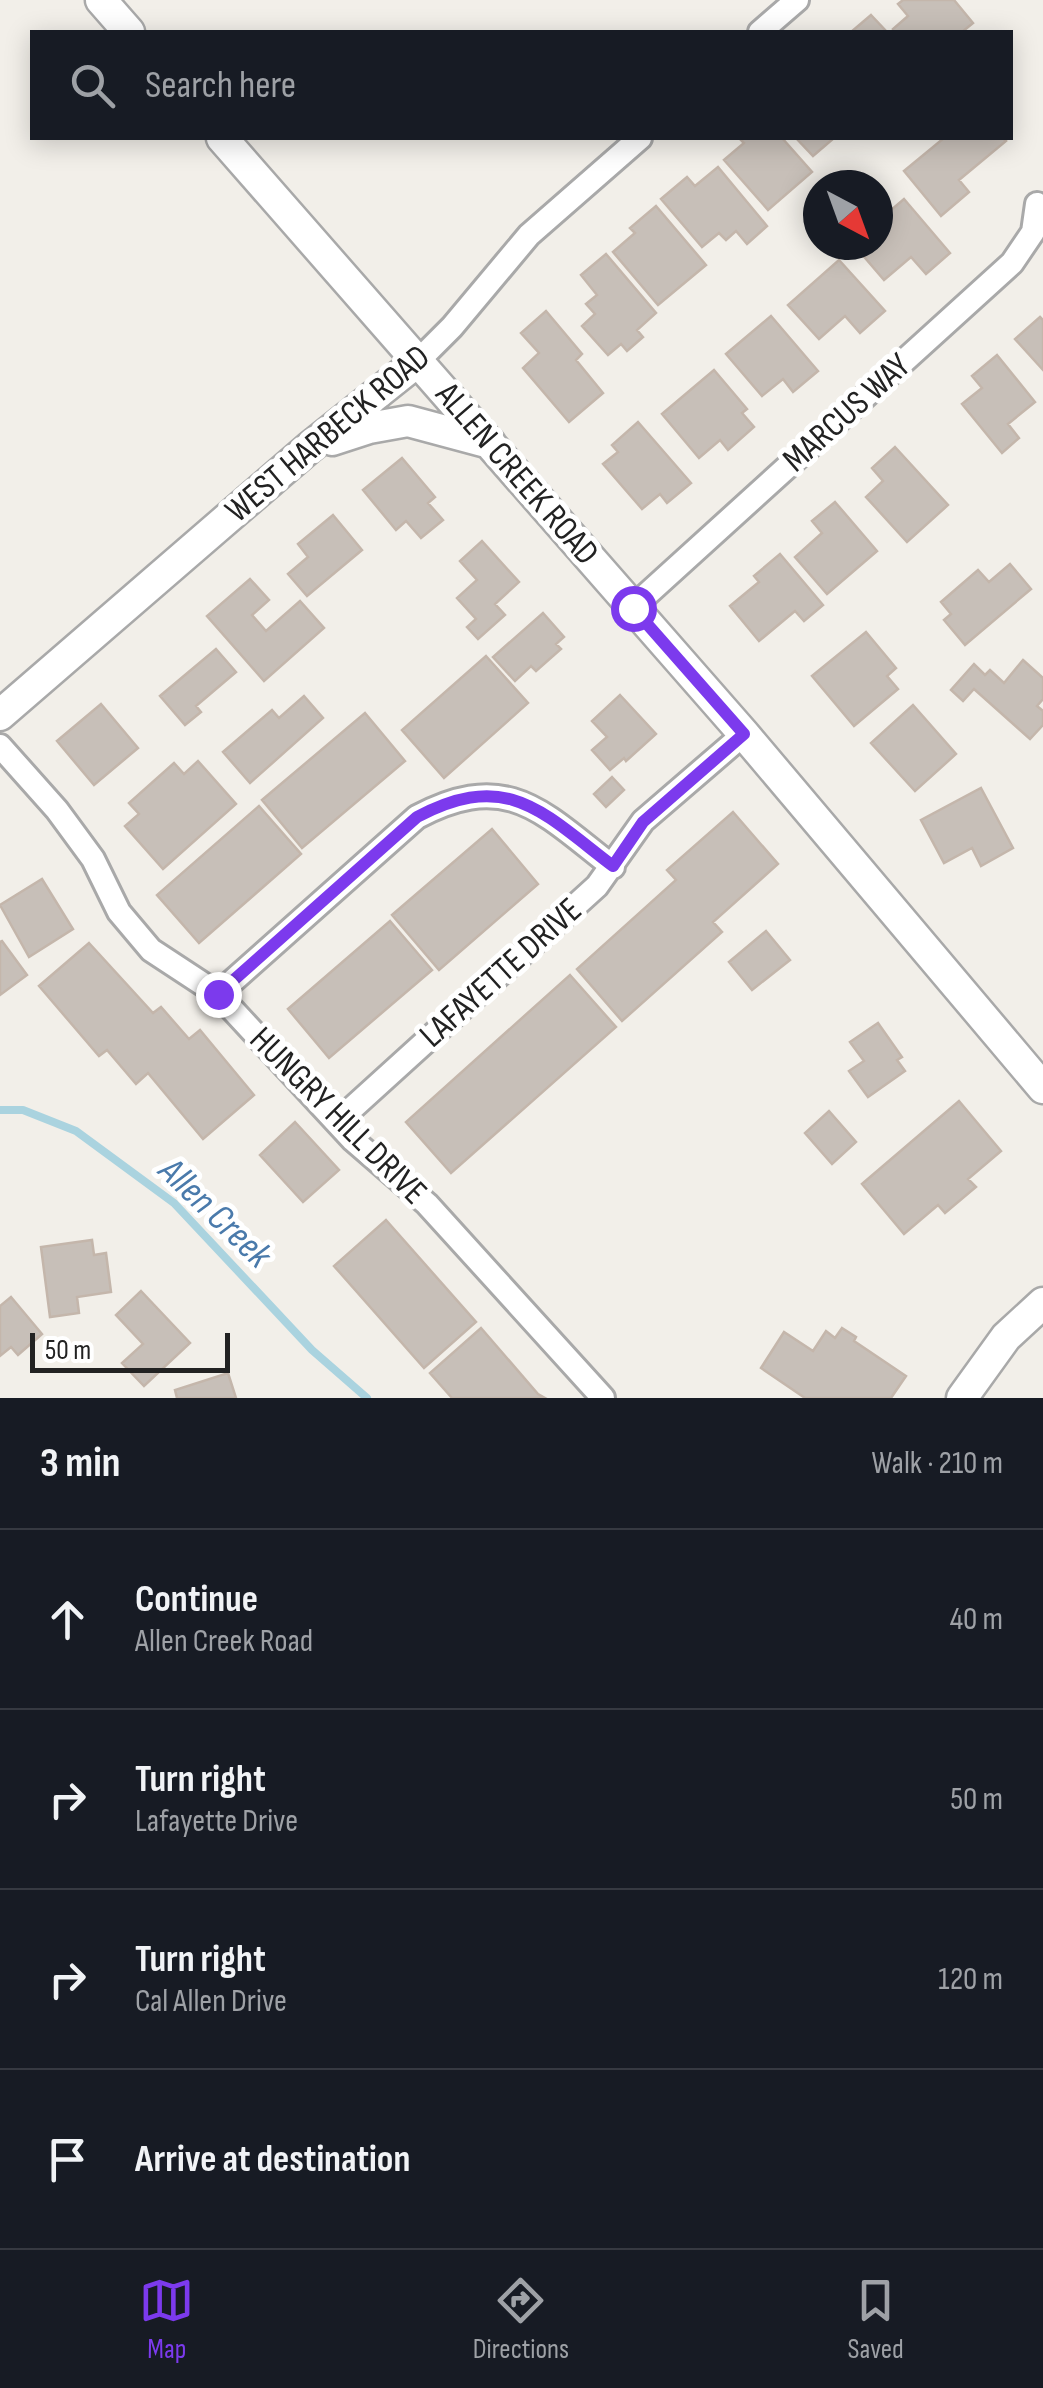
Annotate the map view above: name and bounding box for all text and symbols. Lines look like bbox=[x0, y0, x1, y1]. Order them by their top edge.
search box bbox=[30, 30, 1013, 140]
icon: search bbox=[65, 58, 120, 113]
text: Search here bbox=[145, 63, 296, 108]
north arrow bbox=[803, 170, 893, 260]
street label: WEST HARBECK ROAD bbox=[217, 336, 439, 532]
street label: MARCUS WAY bbox=[774, 344, 920, 481]
street label: ALLEN CREEK ROAD bbox=[426, 373, 608, 574]
route start bbox=[611, 586, 657, 632]
street label: LAFAYETTE DRIVE bbox=[411, 889, 591, 1057]
route end bbox=[196, 972, 242, 1018]
street label: HUNGRY HILL DRIVE bbox=[240, 1018, 436, 1214]
water label: Allen Creek bbox=[148, 1147, 282, 1279]
scale bar bbox=[30, 1328, 230, 1372]
text: 50 m bbox=[45, 1334, 91, 1367]
text: 3 min bbox=[40, 1438, 120, 1489]
text: Walk · 210 m bbox=[872, 1444, 1003, 1483]
text: Continue bbox=[135, 1577, 258, 1622]
icon: ahead bbox=[40, 1592, 95, 1647]
text: 40 m bbox=[950, 1600, 1003, 1639]
text: Allen Creek Road bbox=[135, 1622, 313, 1661]
text: Turn right bbox=[135, 1757, 266, 1802]
icon: right bbox=[40, 1772, 95, 1827]
text: 50 m bbox=[950, 1780, 1003, 1819]
text: Lafayette Drive bbox=[135, 1802, 298, 1841]
text: Turn right bbox=[135, 1937, 266, 1982]
icon: right bbox=[40, 1952, 95, 2007]
text: 120 m bbox=[938, 1960, 1003, 1999]
text: Cal Allen Drive bbox=[135, 1982, 287, 2021]
icon: arrive bbox=[40, 2132, 95, 2187]
text: Arrive at destination bbox=[135, 2137, 410, 2182]
tab: Map bbox=[139, 2273, 194, 2366]
tab: Directions bbox=[473, 2273, 569, 2366]
tab: Saved bbox=[848, 2273, 904, 2366]

